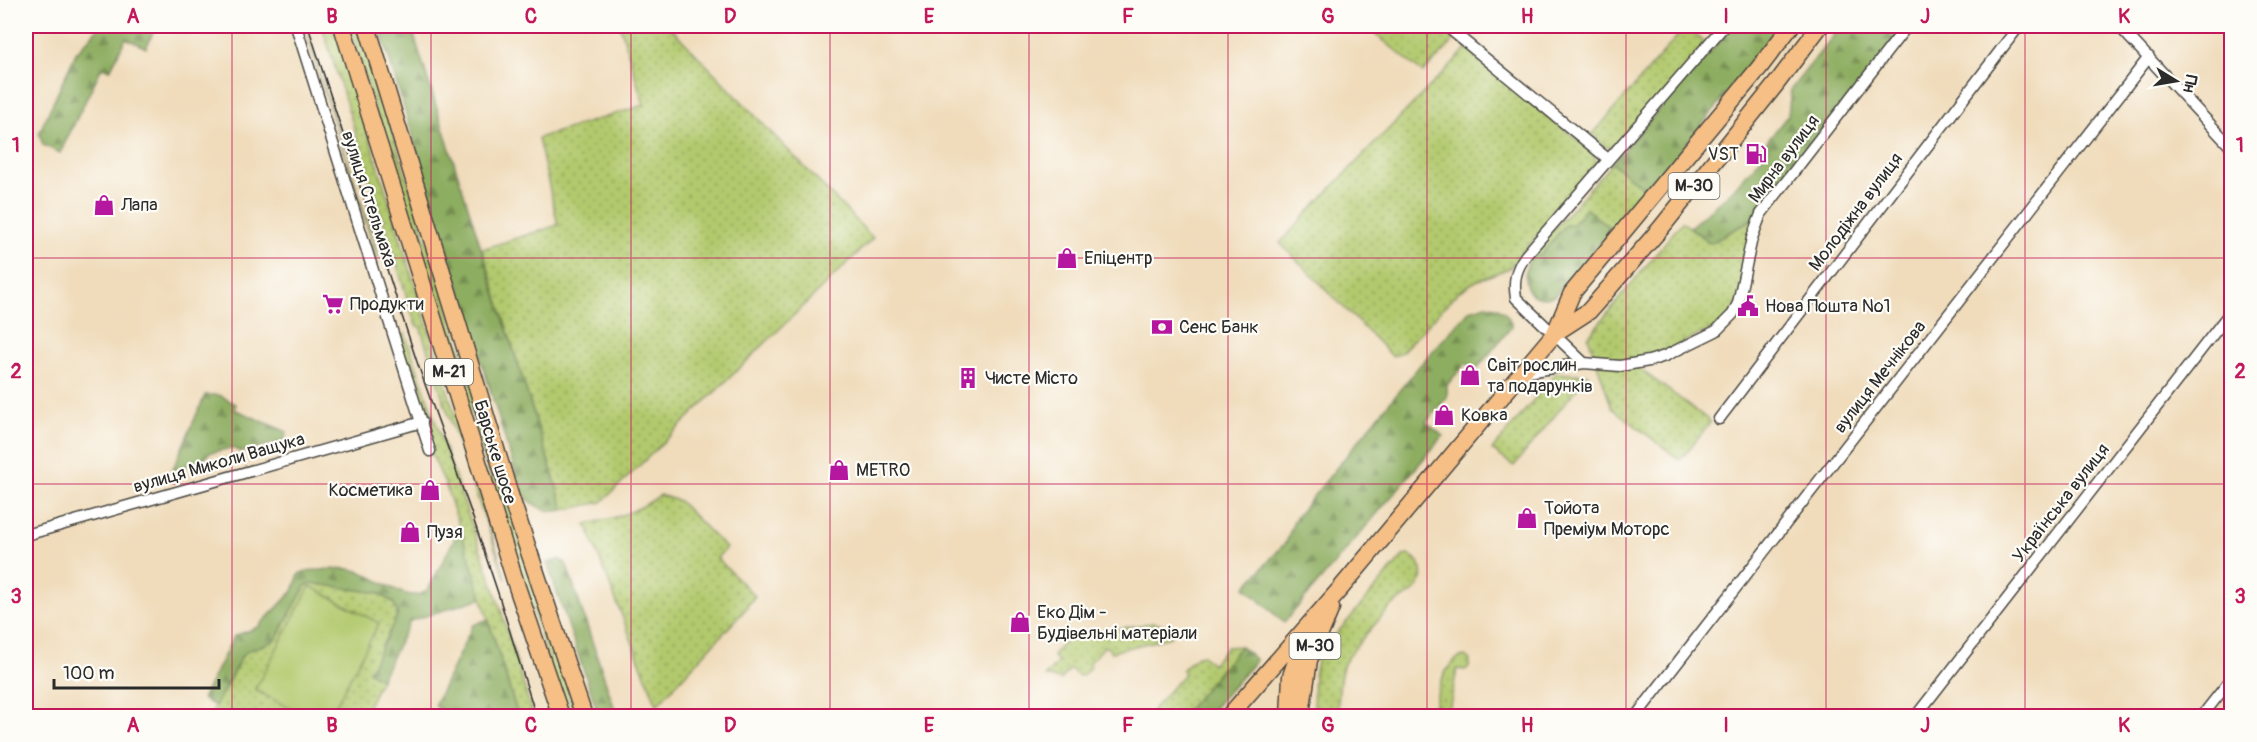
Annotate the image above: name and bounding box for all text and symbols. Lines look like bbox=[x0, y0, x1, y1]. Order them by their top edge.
text: A bbox=[127, 4, 140, 29]
text: B bbox=[326, 4, 338, 29]
text: C bbox=[525, 4, 537, 29]
text: D bbox=[724, 4, 737, 29]
text: E bbox=[924, 4, 935, 29]
text: F bbox=[1122, 4, 1134, 29]
text: G bbox=[1321, 4, 1335, 29]
text: H bbox=[1521, 4, 1534, 29]
text: I bbox=[1723, 4, 1729, 29]
text: J bbox=[1920, 4, 1930, 29]
text: K bbox=[2118, 4, 2130, 29]
north arrow bbox=[2146, 51, 2206, 111]
text: Пн bbox=[2178, 73, 2201, 94]
street label: Мирна вулиця bbox=[1743, 110, 1825, 208]
street label: вулиця Стельмаха bbox=[336, 128, 402, 270]
text: 1 bbox=[12, 133, 20, 158]
text: 1 bbox=[2236, 133, 2244, 158]
fuel station icon: VST bbox=[1744, 142, 1768, 166]
place label: VST bbox=[1708, 143, 1739, 166]
street label: Молодіжна вулиця bbox=[1804, 148, 1908, 276]
road number: М-30 bbox=[1668, 173, 1720, 199]
shop icon: Лапа bbox=[92, 193, 116, 217]
place label: Лапа bbox=[120, 194, 158, 217]
shop icon: Епіцентр bbox=[1055, 246, 1079, 270]
place label: Епіцентр bbox=[1084, 247, 1152, 270]
supermarket icon: Продукти bbox=[321, 292, 345, 316]
place label: Продукти bbox=[350, 293, 424, 316]
public building icon: Нова Пошта №1 bbox=[1736, 294, 1760, 318]
place label: Нова Пошта №1 bbox=[1765, 295, 1891, 318]
bank icon: Сенс Банк bbox=[1150, 315, 1174, 339]
place label: Сенс Банк bbox=[1179, 316, 1258, 339]
street label: вулиця Мечнікова bbox=[1829, 316, 1931, 438]
place label: Світ рослин та подарунків bbox=[1487, 354, 1593, 398]
text: 2 bbox=[10, 359, 22, 384]
road number: М-21 bbox=[425, 359, 473, 385]
text: 2 bbox=[2234, 359, 2246, 384]
shop icon: Світ рослин та подарунків bbox=[1458, 363, 1482, 387]
building icon: Чисте Місто bbox=[956, 366, 980, 390]
place label: Чисте Місто bbox=[985, 367, 1078, 390]
street label: Барське шосе bbox=[468, 397, 522, 507]
shop icon: Ковка bbox=[1432, 403, 1456, 427]
place label: Ковка bbox=[1461, 404, 1508, 427]
street label: вулиця Миколи Ващука bbox=[131, 427, 307, 499]
street label: Українська вулиця bbox=[2007, 439, 2115, 567]
shop icon: METRO bbox=[827, 458, 851, 482]
place label: METRO bbox=[856, 459, 910, 482]
shop icon: Косметика bbox=[418, 478, 442, 502]
place label: Косметика bbox=[328, 479, 413, 502]
place label: Тойота Преміум Моторс bbox=[1544, 497, 1670, 541]
shop icon: Тойота Преміум Моторс bbox=[1515, 506, 1539, 530]
shop icon: Пузя bbox=[398, 520, 422, 544]
place label: Пузя bbox=[427, 521, 463, 544]
text: 3 bbox=[10, 584, 22, 609]
text: 3 bbox=[2234, 584, 2246, 609]
place label: Еко Дім - Будівельні матеріали bbox=[1037, 601, 1197, 645]
shop icon: Еко Дім - Будівельні матеріали bbox=[1008, 610, 1032, 634]
road number: М-30 bbox=[1290, 633, 1340, 659]
scale bar bbox=[54, 652, 219, 690]
text: 100 m bbox=[63, 662, 115, 685]
text: A bbox=[127, 713, 140, 738]
text: B bbox=[326, 713, 338, 738]
text: C bbox=[525, 713, 537, 738]
text: D bbox=[724, 713, 737, 738]
text: E bbox=[924, 713, 935, 738]
text: F bbox=[1122, 713, 1134, 738]
text: G bbox=[1321, 713, 1335, 738]
text: H bbox=[1521, 713, 1534, 738]
text: I bbox=[1723, 713, 1729, 738]
text: J bbox=[1920, 713, 1930, 738]
text: K bbox=[2118, 713, 2130, 738]

